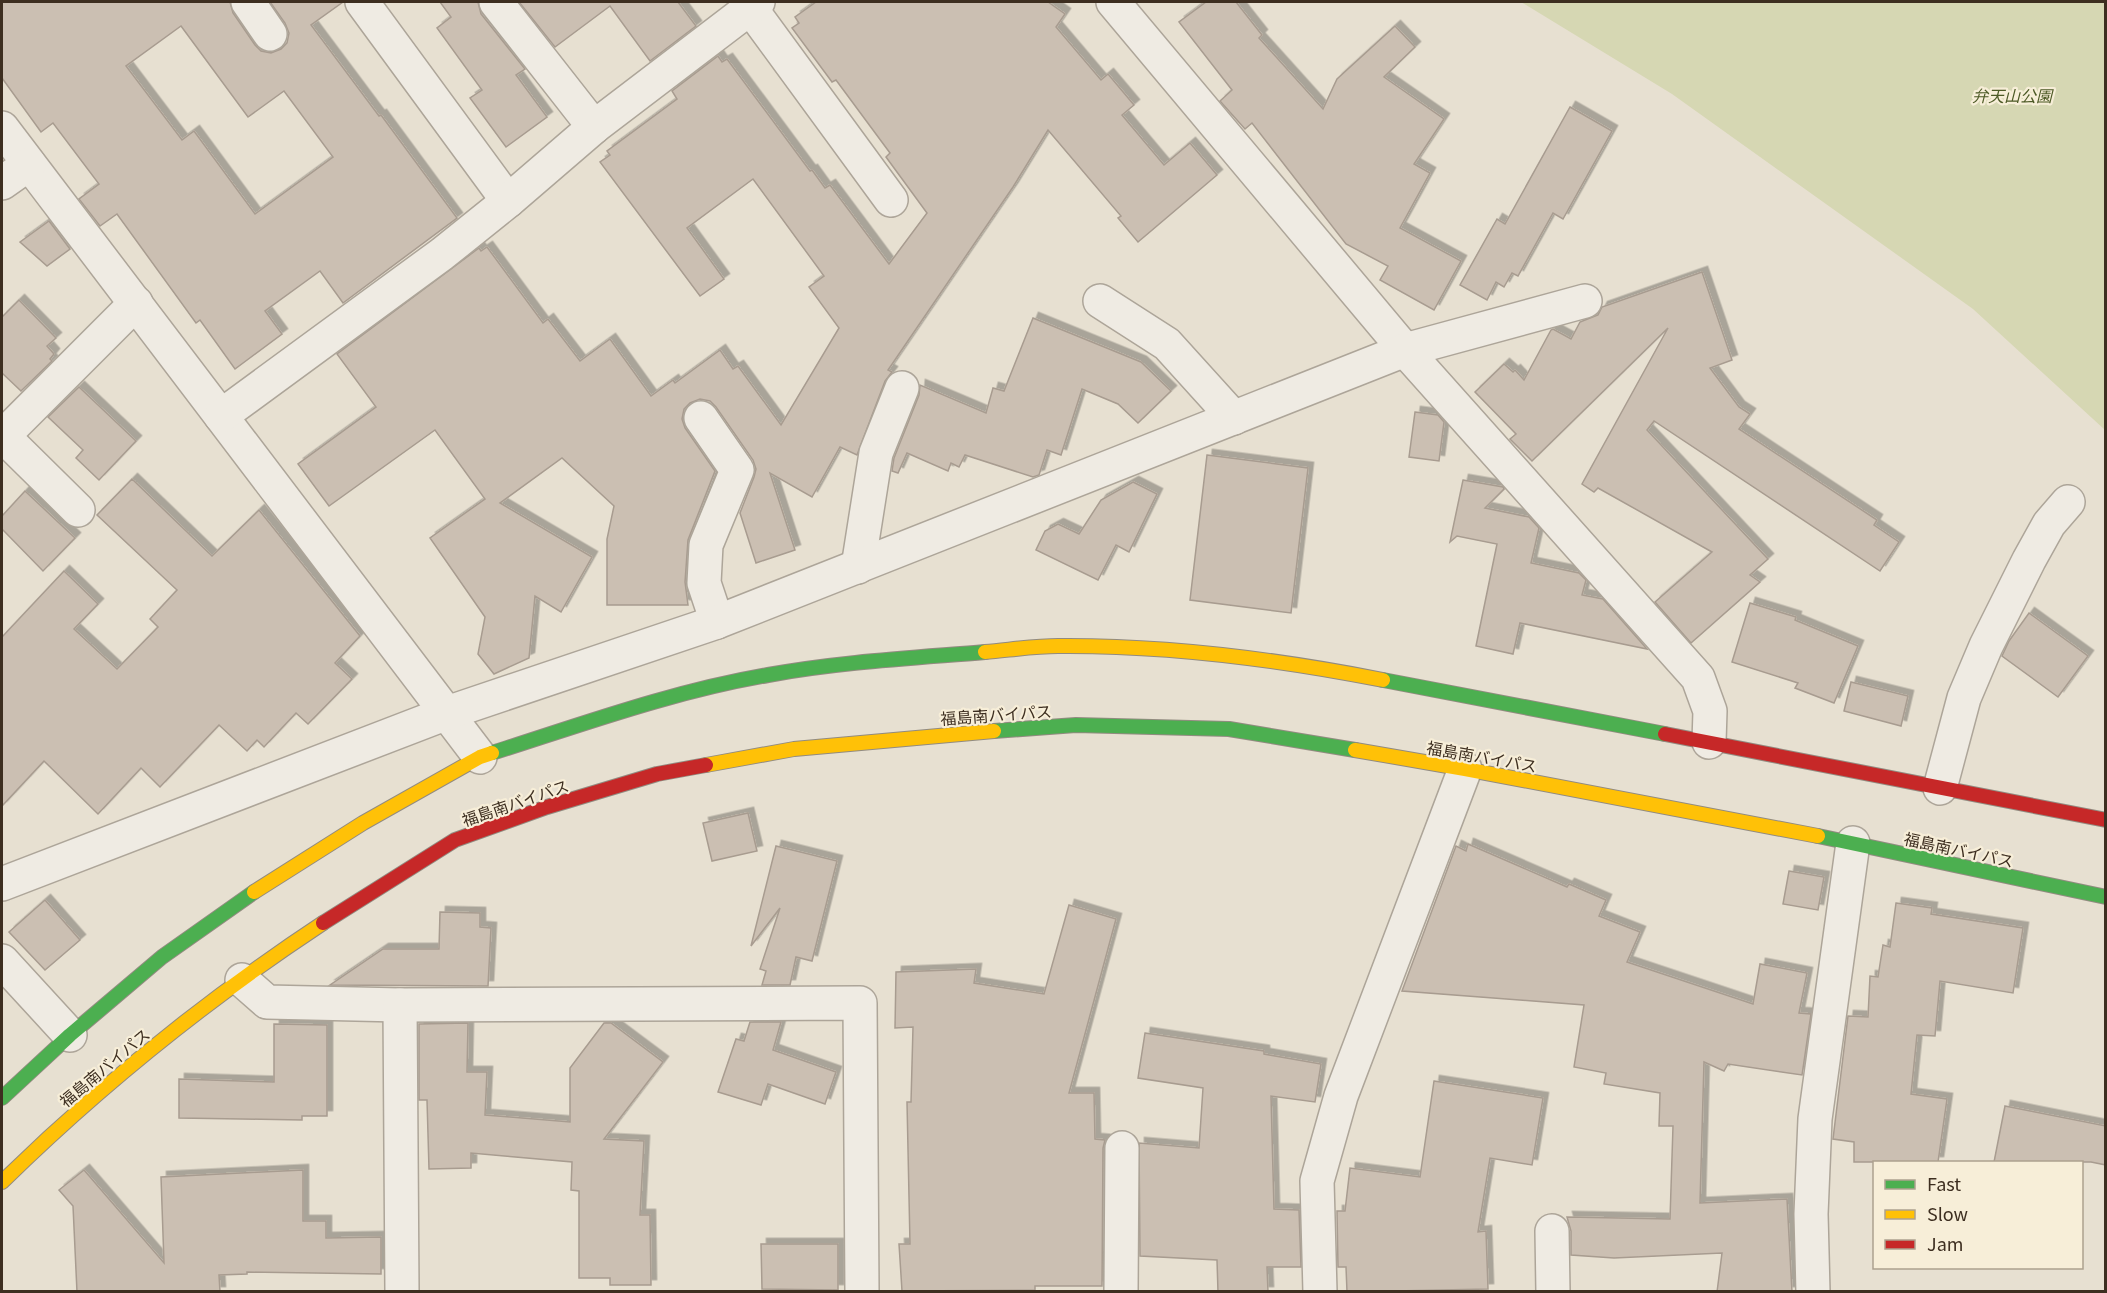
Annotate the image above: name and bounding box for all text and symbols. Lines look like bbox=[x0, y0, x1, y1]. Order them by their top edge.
park label: 弁天山公園 bbox=[1972, 83, 2054, 107]
street label: 福島南バイパス bbox=[939, 698, 1053, 730]
street label: 福島南バイパス bbox=[1425, 734, 1539, 778]
street label: 福島南バイパス bbox=[458, 772, 572, 832]
street label: 福島南バイパス bbox=[1902, 826, 2016, 872]
street label: 福島南バイパス bbox=[54, 1022, 154, 1112]
legend bbox=[1873, 1161, 2083, 1269]
text: Fast bbox=[1927, 1170, 1961, 1196]
text: Slow bbox=[1927, 1200, 1968, 1226]
text: Jam bbox=[1927, 1230, 1963, 1256]

